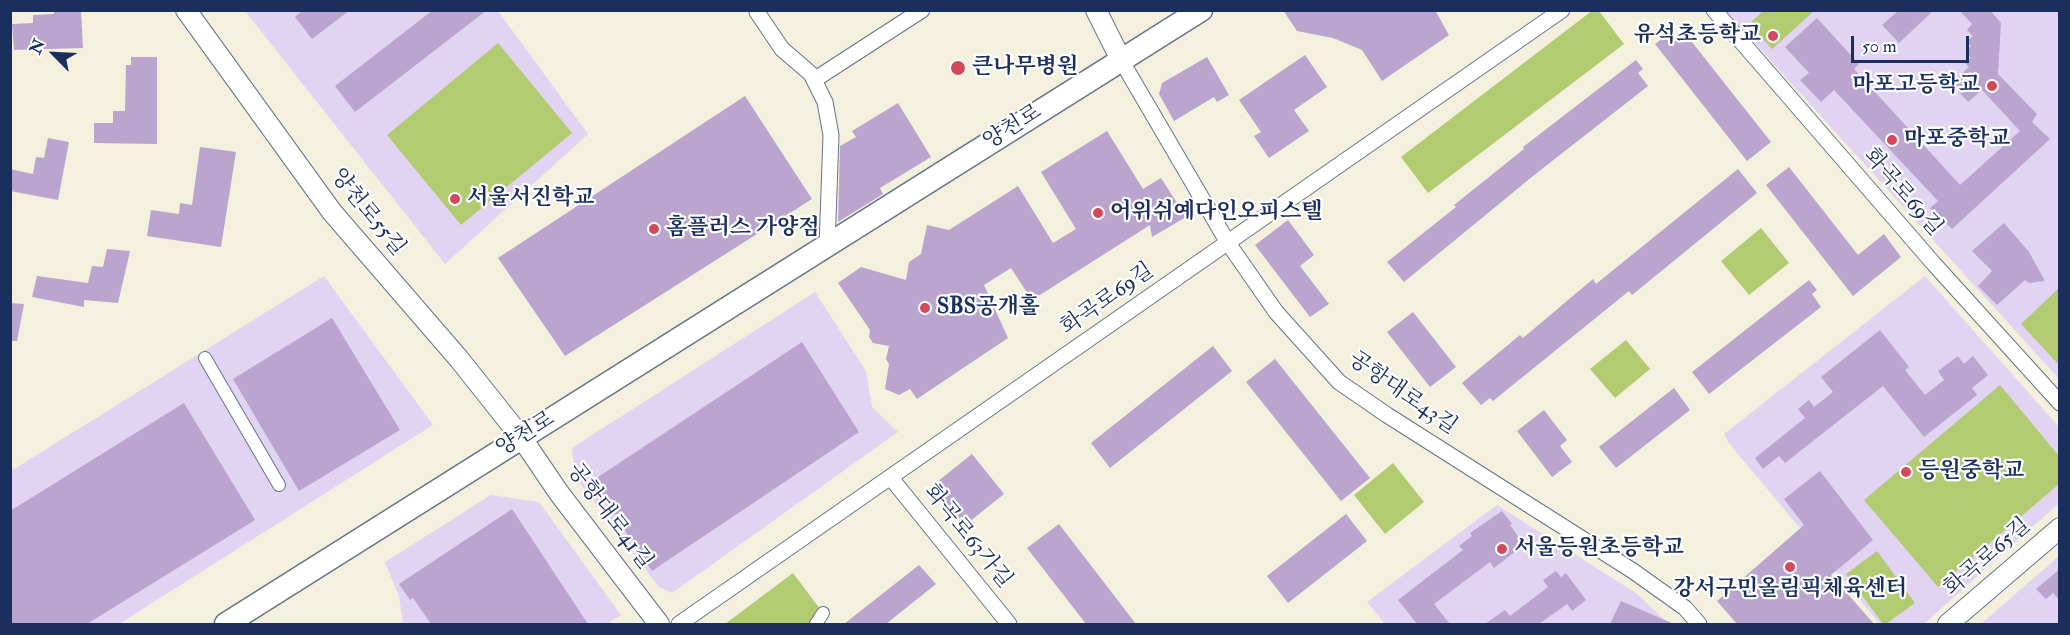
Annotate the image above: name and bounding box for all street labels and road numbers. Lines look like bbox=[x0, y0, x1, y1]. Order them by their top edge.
street label: 양천로 bbox=[979, 100, 1047, 156]
street label: 화곡로69길 bbox=[1857, 144, 1947, 242]
street label: 양천로55길 bbox=[324, 164, 410, 262]
street label: 화곡로69길 bbox=[1056, 258, 1160, 342]
street label: 공항대로43길 bbox=[1343, 347, 1461, 441]
street label: 양천로 bbox=[492, 407, 560, 463]
street label: 공항대로41길 bbox=[561, 459, 657, 575]
street label: 화곡로63가길 bbox=[917, 480, 1017, 594]
street label: 화곡로65길 bbox=[1939, 513, 2037, 603]

